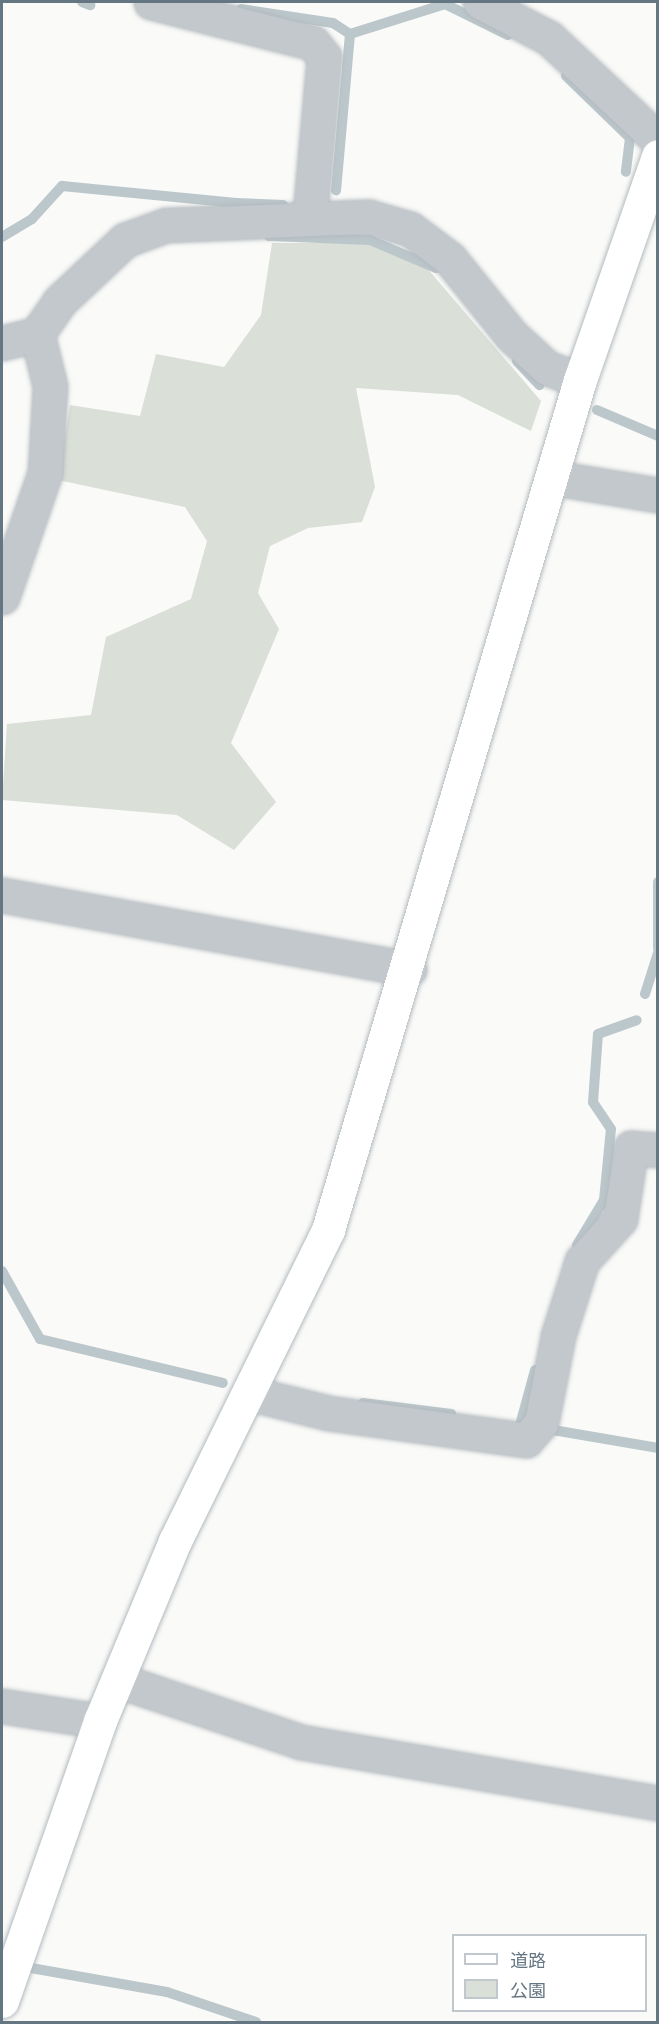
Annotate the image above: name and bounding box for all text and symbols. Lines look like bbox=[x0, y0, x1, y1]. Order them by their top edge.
legend bbox=[452, 1934, 647, 2012]
text: 道路 bbox=[510, 1950, 546, 1972]
text: 公園 bbox=[510, 1980, 546, 2002]

